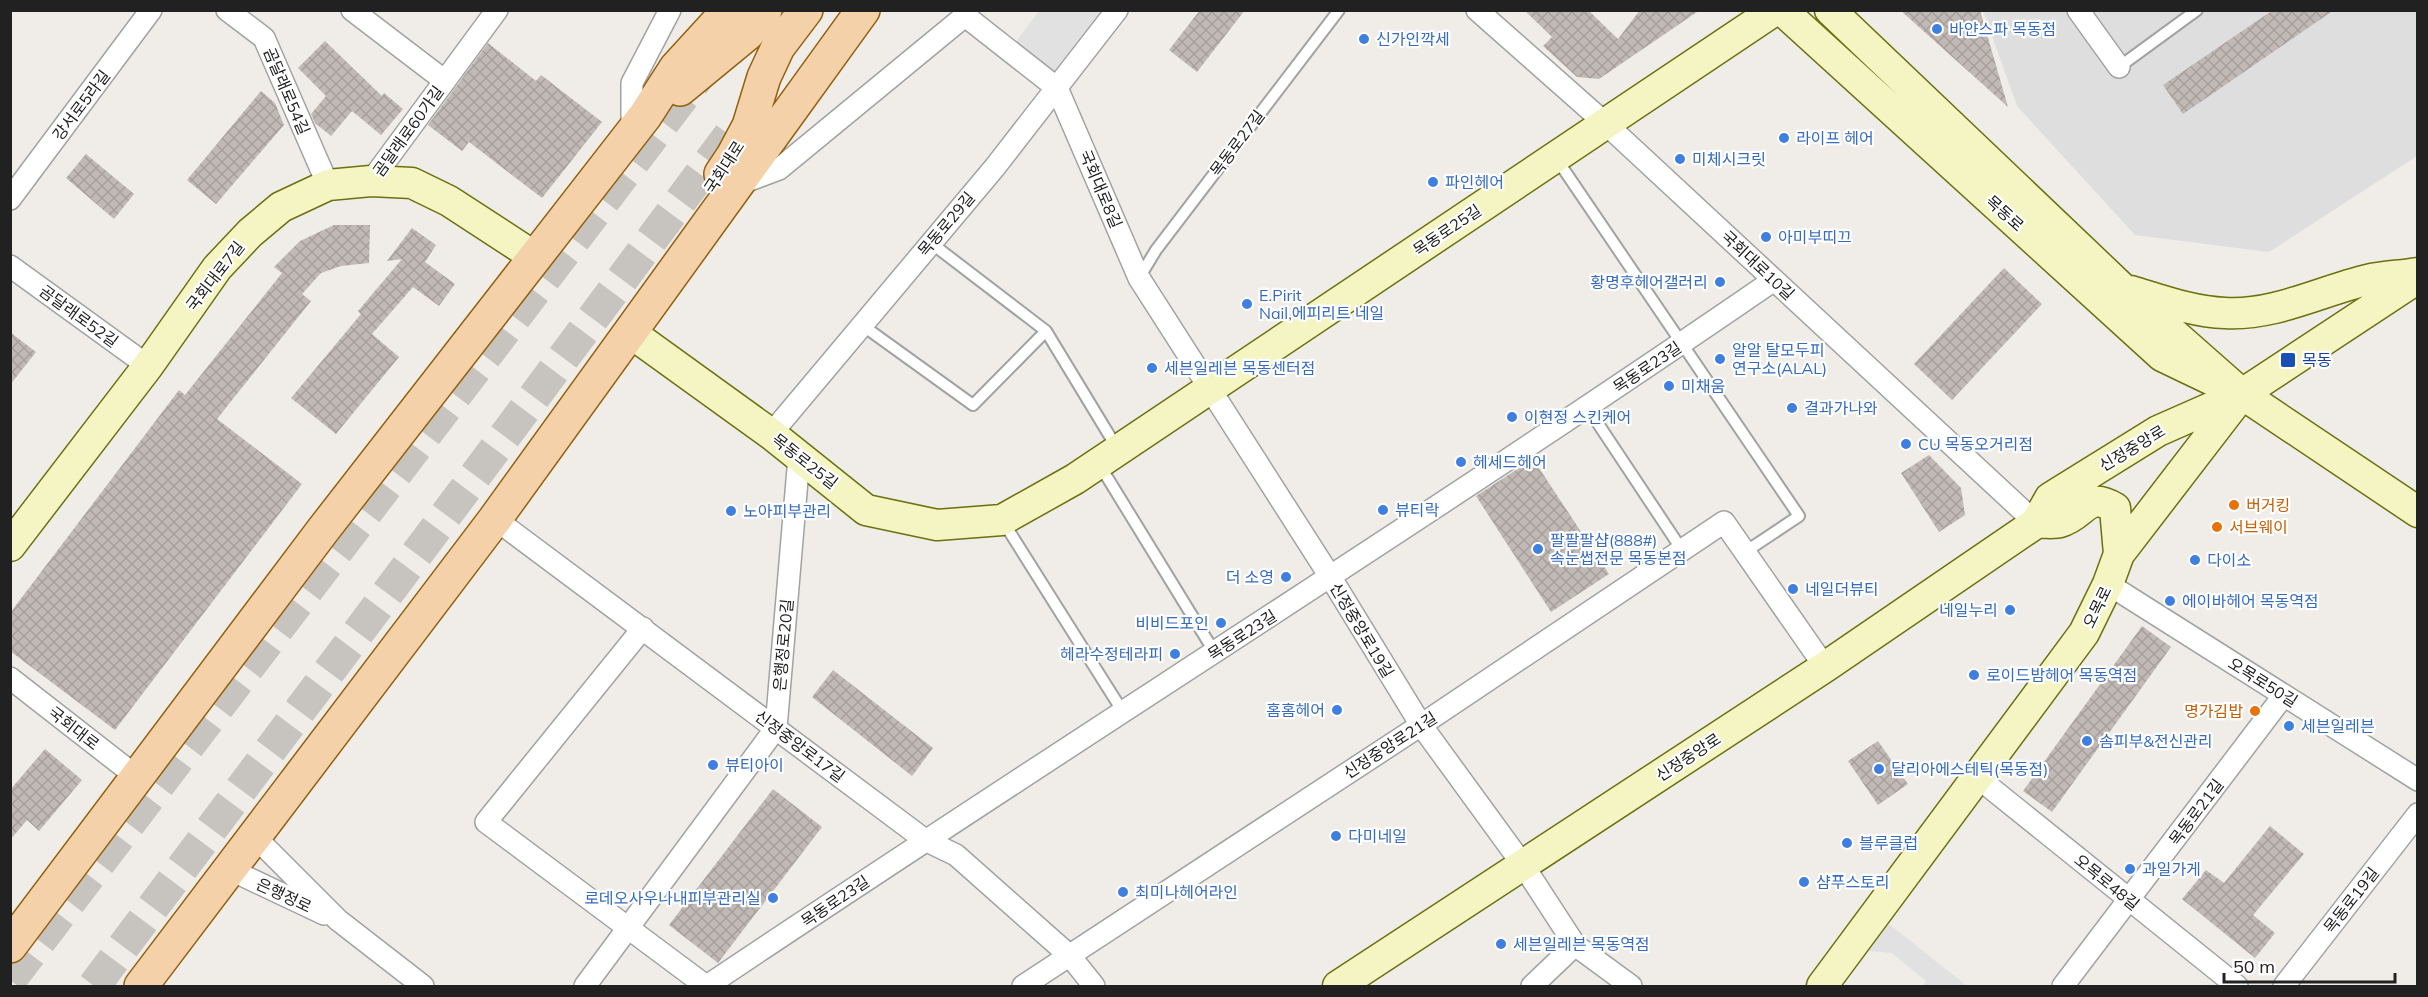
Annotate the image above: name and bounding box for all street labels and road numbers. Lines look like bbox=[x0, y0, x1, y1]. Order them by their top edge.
street label: 곰달래로54길 bbox=[260, 44, 314, 138]
street label: 강서로5라길 bbox=[48, 66, 114, 144]
street label: 곰달래로60가길 bbox=[368, 82, 448, 180]
street label: 목동로27길 bbox=[1206, 106, 1268, 180]
street label: 국회대로 bbox=[700, 137, 749, 197]
street label: 국회대로8길 bbox=[1076, 147, 1126, 231]
street label: 목동로29길 bbox=[913, 188, 979, 260]
street label: 목동로 bbox=[1982, 191, 2028, 235]
street label: 목동로25길 bbox=[1409, 200, 1485, 260]
street label: 국회대로10길 bbox=[1717, 226, 1799, 304]
street label: 국회대로7길 bbox=[182, 237, 248, 315]
street label: 곰달래로52길 bbox=[36, 281, 122, 351]
street label: 목동로23길 bbox=[1609, 337, 1685, 397]
street label: 신정중앙로 bbox=[2095, 420, 2169, 476]
street label: 목동로25길 bbox=[768, 429, 842, 493]
street label: 신정중앙로19길 bbox=[1326, 579, 1398, 681]
street label: 오목로 bbox=[2078, 583, 2116, 631]
street label: 은행정로20길 bbox=[769, 598, 797, 692]
street label: 목동로23길 bbox=[1204, 605, 1280, 665]
street label: 오목로50길 bbox=[2225, 653, 2301, 711]
street label: 국회대로 bbox=[45, 702, 104, 754]
street label: 신정중앙로17길 bbox=[751, 706, 849, 786]
street label: 신정중앙로21길 bbox=[1339, 707, 1441, 783]
street label: 신정중앙로 bbox=[1652, 728, 1725, 785]
street label: 목동로21길 bbox=[2165, 775, 2227, 849]
street label: 오목로48길 bbox=[2070, 850, 2144, 914]
street label: 목동로19길 bbox=[2319, 863, 2383, 937]
street label: 목동로23길 bbox=[797, 871, 873, 931]
street label: 은행정로 bbox=[253, 873, 315, 917]

